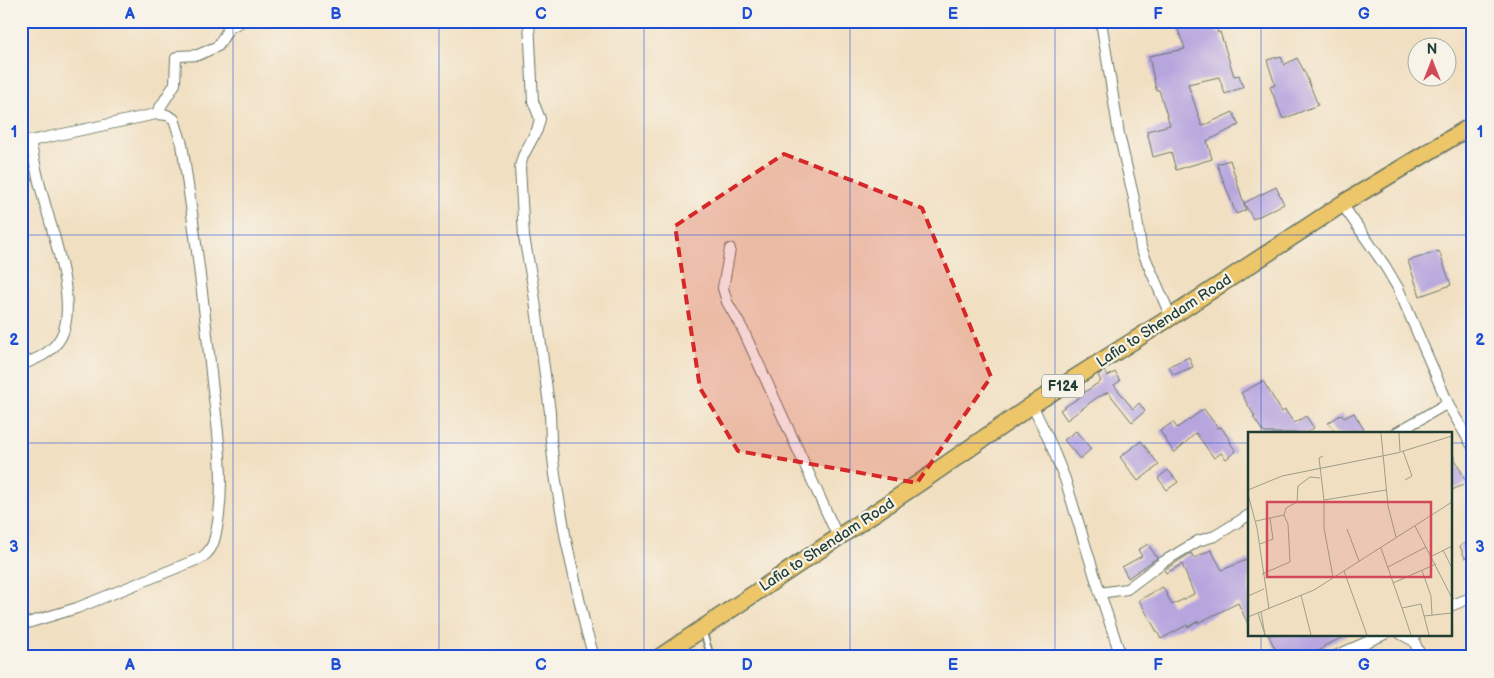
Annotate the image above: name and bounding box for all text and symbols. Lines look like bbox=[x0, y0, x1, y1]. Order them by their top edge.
text: A bbox=[124, 5, 135, 24]
text: B bbox=[330, 5, 342, 24]
text: C bbox=[535, 5, 547, 24]
text: D bbox=[741, 5, 753, 24]
text: E bbox=[948, 5, 958, 24]
text: F bbox=[1153, 5, 1163, 24]
text: G bbox=[1358, 5, 1370, 24]
north arrow bbox=[1406, 38, 1456, 88]
text: N bbox=[1427, 41, 1437, 58]
text: 1 bbox=[11, 123, 17, 142]
text: 1 bbox=[1477, 123, 1483, 142]
street label: Lafia to Shendam Road bbox=[1093, 270, 1235, 372]
text: 2 bbox=[9, 331, 19, 350]
text: 2 bbox=[1475, 331, 1485, 350]
road number: F124 bbox=[1042, 374, 1084, 398]
inset map bbox=[1248, 432, 1452, 636]
street label: Lafia to Shendam Road bbox=[756, 494, 898, 596]
text: 3 bbox=[9, 538, 19, 557]
text: 3 bbox=[1475, 538, 1485, 557]
text: A bbox=[124, 656, 135, 675]
text: B bbox=[330, 656, 342, 675]
text: C bbox=[535, 656, 547, 675]
text: D bbox=[741, 656, 753, 675]
text: E bbox=[948, 656, 958, 675]
text: F bbox=[1153, 656, 1163, 675]
text: G bbox=[1358, 656, 1370, 675]

